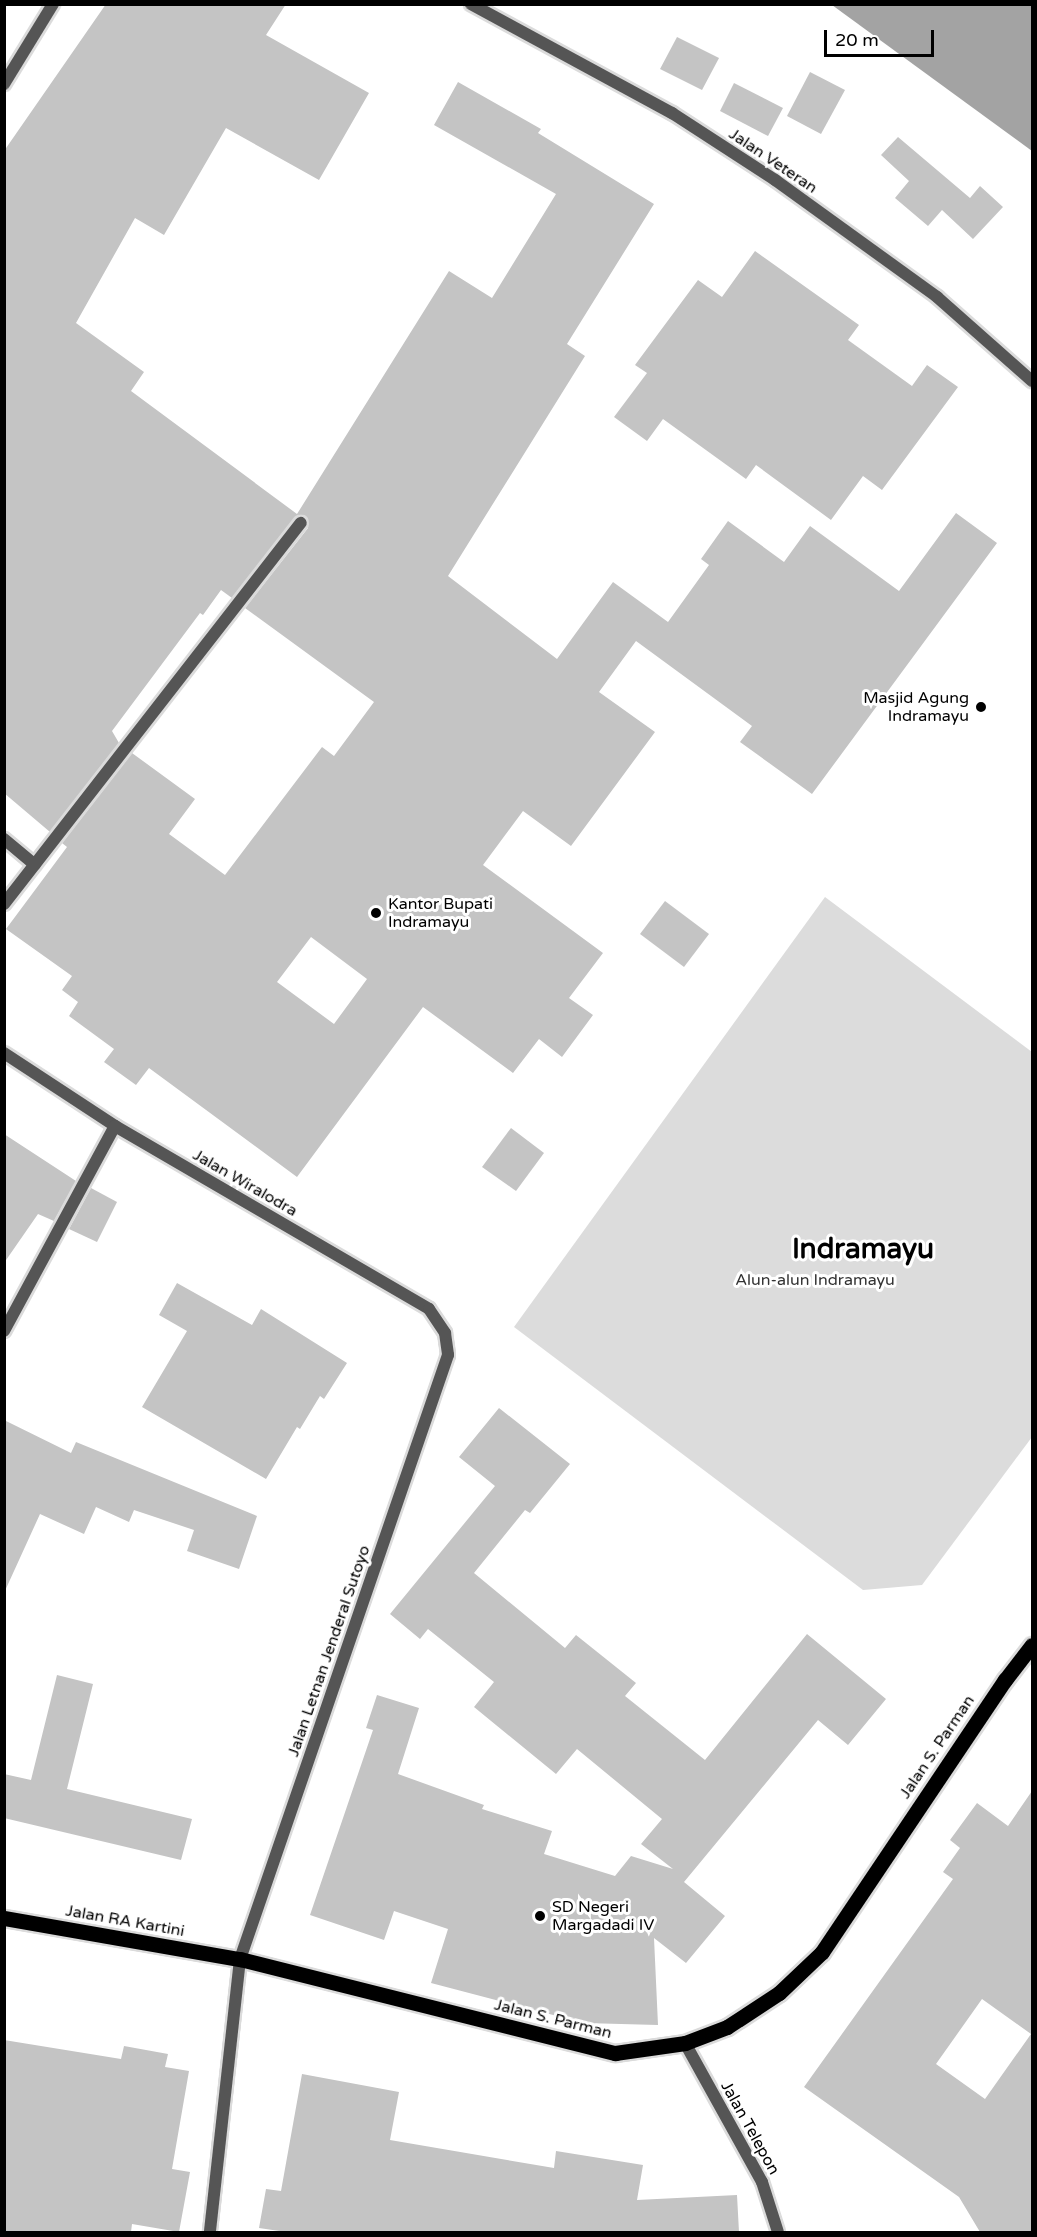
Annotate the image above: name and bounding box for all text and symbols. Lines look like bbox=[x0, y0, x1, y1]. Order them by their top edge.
scale bar bbox=[827, 18, 936, 56]
text: 20 m bbox=[835, 29, 879, 51]
street label: Jalan Veteran bbox=[725, 124, 821, 198]
place label: Masjid Agung Indramayu bbox=[863, 688, 969, 726]
marker: Masjid Agung Indramayu bbox=[974, 700, 988, 714]
place label: Kantor Bupati Indramayu bbox=[388, 894, 493, 932]
marker: Kantor Bupati Indramayu bbox=[369, 906, 383, 920]
street label: Jalan Wiralodra bbox=[189, 1145, 301, 1221]
district label: Indramayu bbox=[792, 1232, 934, 1266]
park label: Alun-alun Indramayu bbox=[735, 1270, 895, 1290]
street label: Jalan Letnan Jenderal Sutoyo bbox=[284, 1543, 374, 1759]
street label: Jalan S. Parman bbox=[895, 1692, 979, 1802]
place label: SD Negeri Margadadi IV bbox=[552, 1897, 654, 1935]
street label: Jalan RA Kartini bbox=[64, 1901, 186, 1941]
marker: SD Negeri Margadadi IV bbox=[533, 1909, 547, 1923]
street label: Jalan S. Parman bbox=[492, 1995, 614, 2043]
street label: Jalan Telepon bbox=[716, 2078, 784, 2178]

